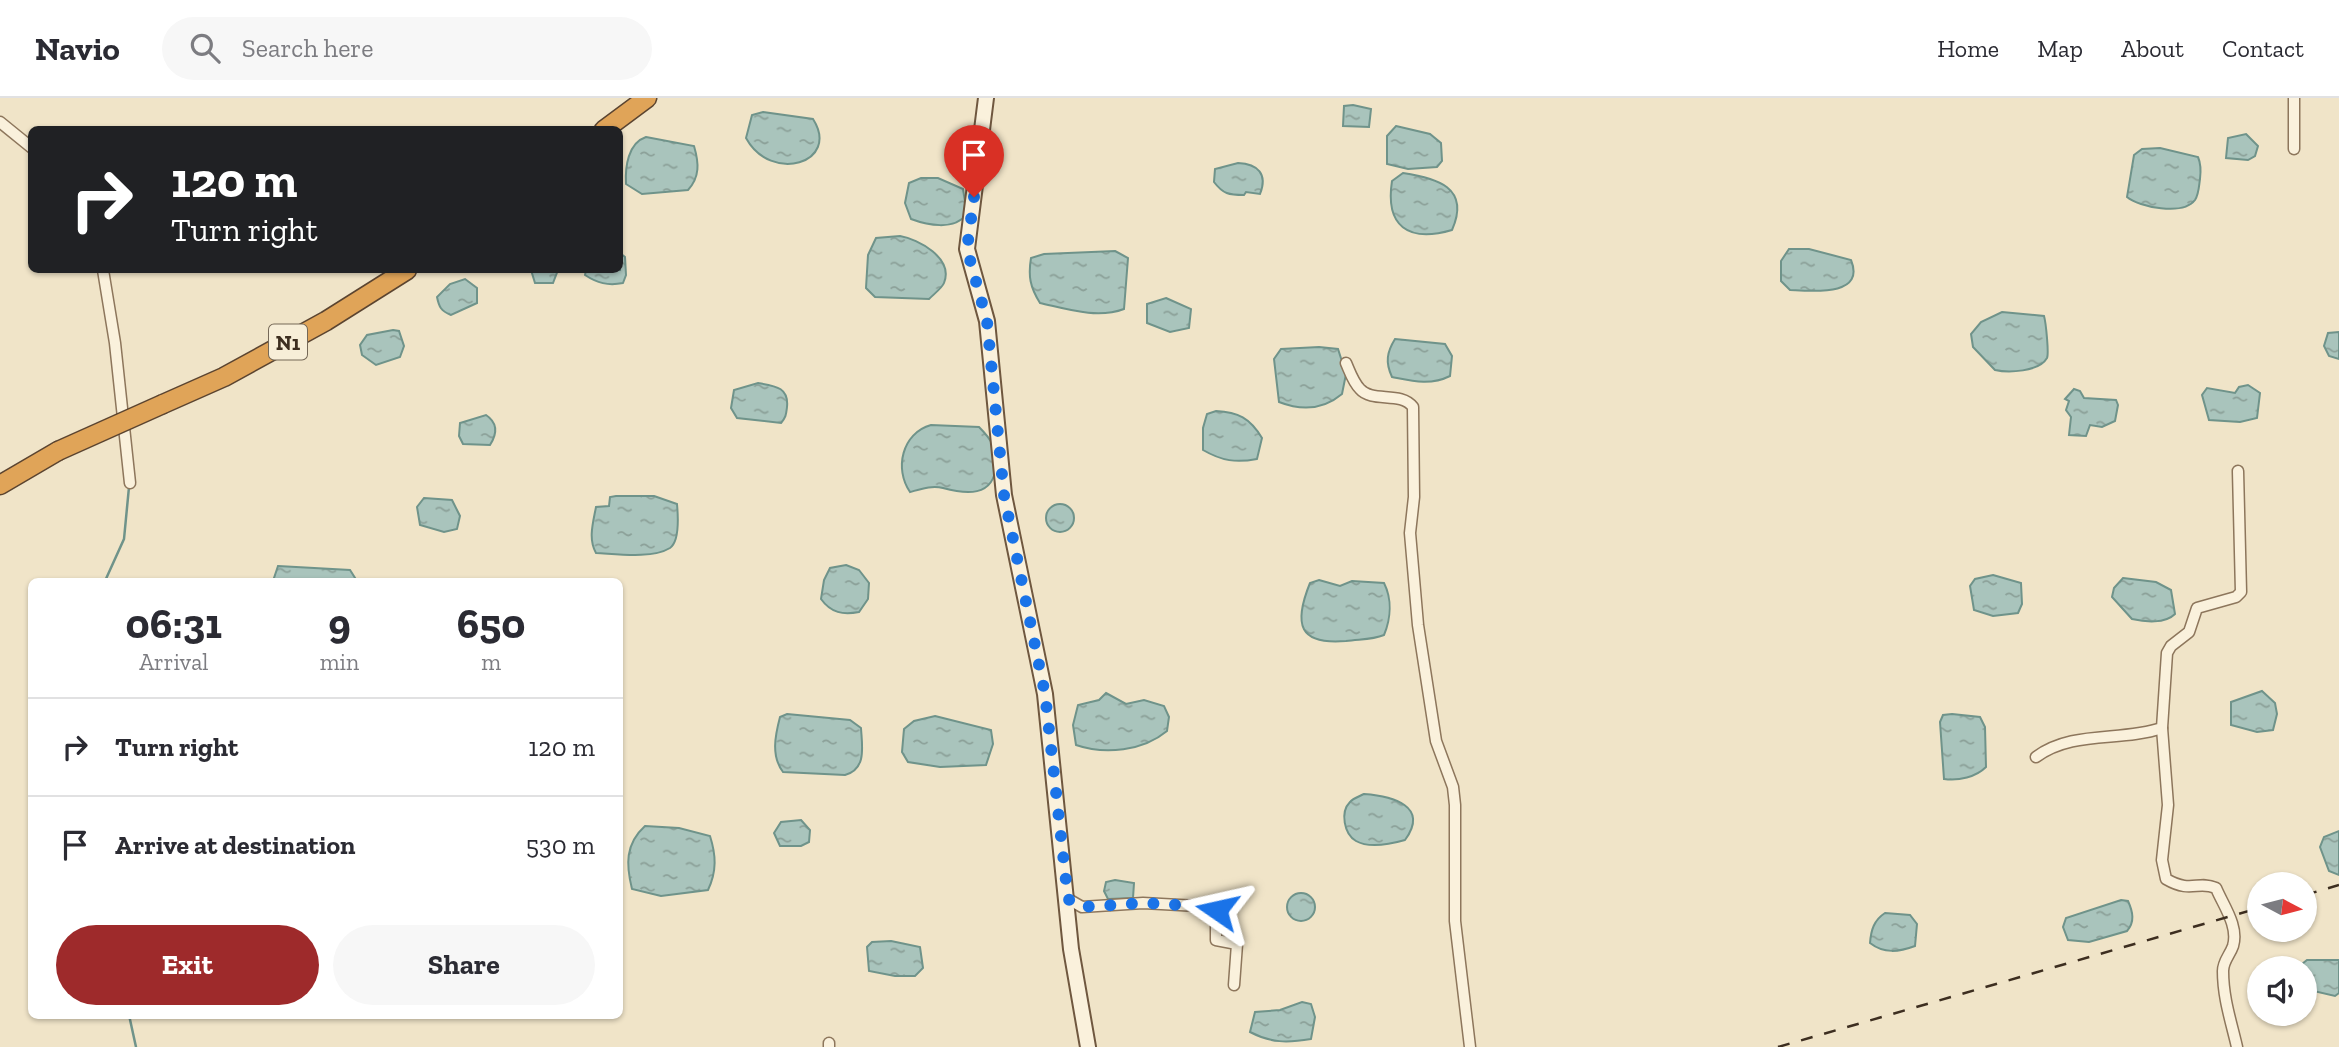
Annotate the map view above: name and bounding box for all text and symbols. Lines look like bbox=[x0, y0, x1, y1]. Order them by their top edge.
search box bbox=[162, 17, 652, 80]
text: Navio bbox=[35, 29, 120, 68]
icon: search bbox=[186, 29, 224, 67]
text: Search here bbox=[242, 32, 374, 64]
text: Home bbox=[1937, 34, 1999, 63]
text: Map bbox=[2037, 34, 2083, 63]
text: About bbox=[2121, 34, 2184, 63]
text: Contact bbox=[2222, 34, 2304, 63]
pin bbox=[944, 125, 1004, 197]
icon: arrive bbox=[955, 136, 993, 174]
text: 120 m bbox=[171, 151, 297, 210]
icon: right bbox=[56, 154, 147, 245]
text: Turn right bbox=[171, 211, 318, 249]
road number: N1 bbox=[269, 324, 307, 360]
text: 06:31 bbox=[126, 598, 222, 649]
text: 9 bbox=[328, 598, 351, 649]
text: 650 bbox=[457, 598, 525, 649]
text: Arrival bbox=[139, 648, 208, 676]
text: min bbox=[320, 648, 359, 676]
text: m bbox=[481, 648, 501, 676]
icon: right bbox=[56, 728, 94, 766]
text: Turn right bbox=[115, 731, 238, 763]
text: 120 m bbox=[528, 731, 595, 763]
icon: arrive bbox=[56, 826, 94, 864]
text: Arrive at destination bbox=[115, 829, 355, 861]
text: 530 m bbox=[526, 829, 595, 861]
north arrow bbox=[2247, 872, 2317, 942]
map controls bbox=[2247, 872, 2317, 1026]
position arrow bbox=[1180, 873, 1254, 947]
button: Exit bbox=[56, 925, 319, 1005]
button: Share bbox=[333, 925, 595, 1005]
button: sound bbox=[2247, 956, 2317, 1026]

